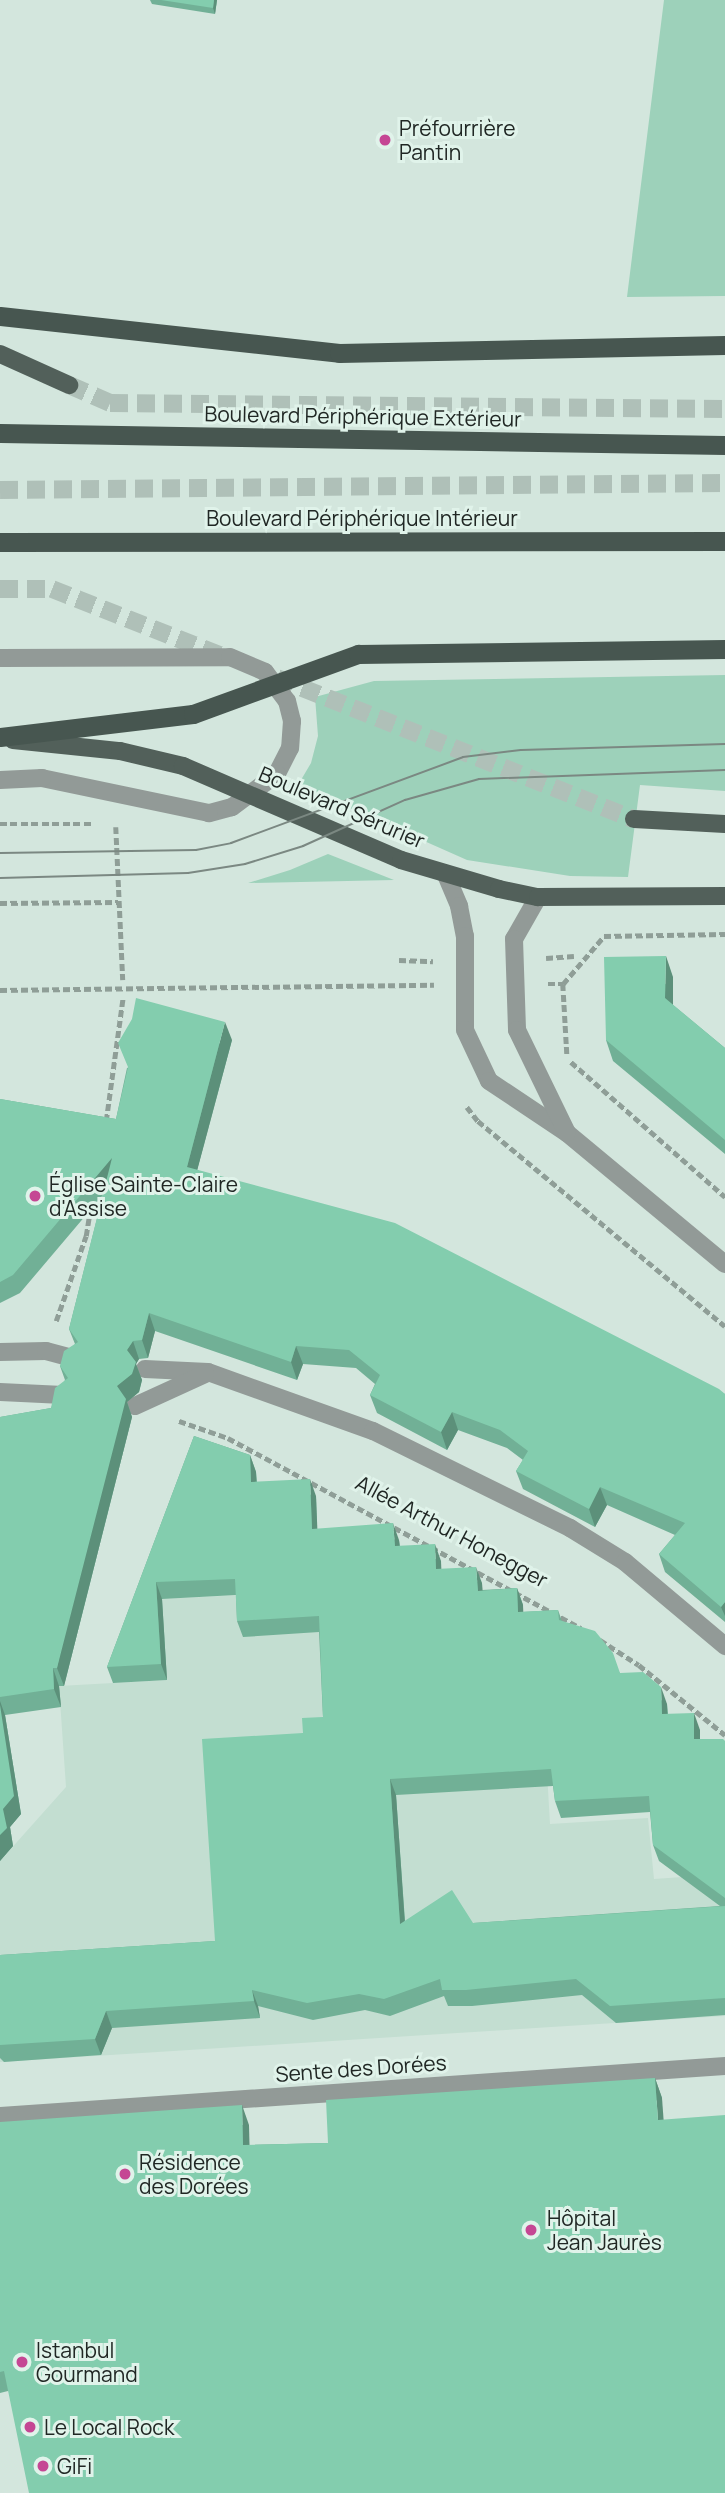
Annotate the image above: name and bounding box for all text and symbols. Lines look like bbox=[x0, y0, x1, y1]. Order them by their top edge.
place label: Préfourrière Pantin bbox=[399, 115, 515, 165]
marker: Préfourrière Pantin bbox=[377, 132, 393, 148]
street label: Boulevard Périphérique Extérieur bbox=[204, 401, 522, 431]
street label: Boulevard Périphérique Intérieur bbox=[206, 505, 518, 531]
street label: Boulevard Sérurier bbox=[255, 761, 429, 853]
place label: Église Sainte-Claire d'Assise bbox=[49, 1171, 238, 1221]
marker: Église Sainte-Claire d'Assise bbox=[27, 1188, 43, 1204]
street label: Allée Arthur Honegger bbox=[352, 1470, 552, 1592]
street label: Sente des Dorées bbox=[275, 2049, 447, 2087]
place label: Résidence des Dorées bbox=[139, 2149, 249, 2199]
marker: Résidence des Dorées bbox=[117, 2166, 133, 2182]
place label: Hôpital Jean Jaurès bbox=[547, 2205, 662, 2255]
marker: Hôpital Jean Jaurès bbox=[521, 2220, 541, 2240]
place label: Istanbul Gourmand bbox=[36, 2337, 138, 2387]
marker: Istanbul Gourmand bbox=[14, 2354, 30, 2370]
place label: Le Local Rock bbox=[44, 2414, 174, 2440]
marker: Le Local Rock bbox=[22, 2419, 38, 2435]
place label: GiFi bbox=[57, 2453, 92, 2479]
marker: GiFi bbox=[35, 2458, 51, 2474]

